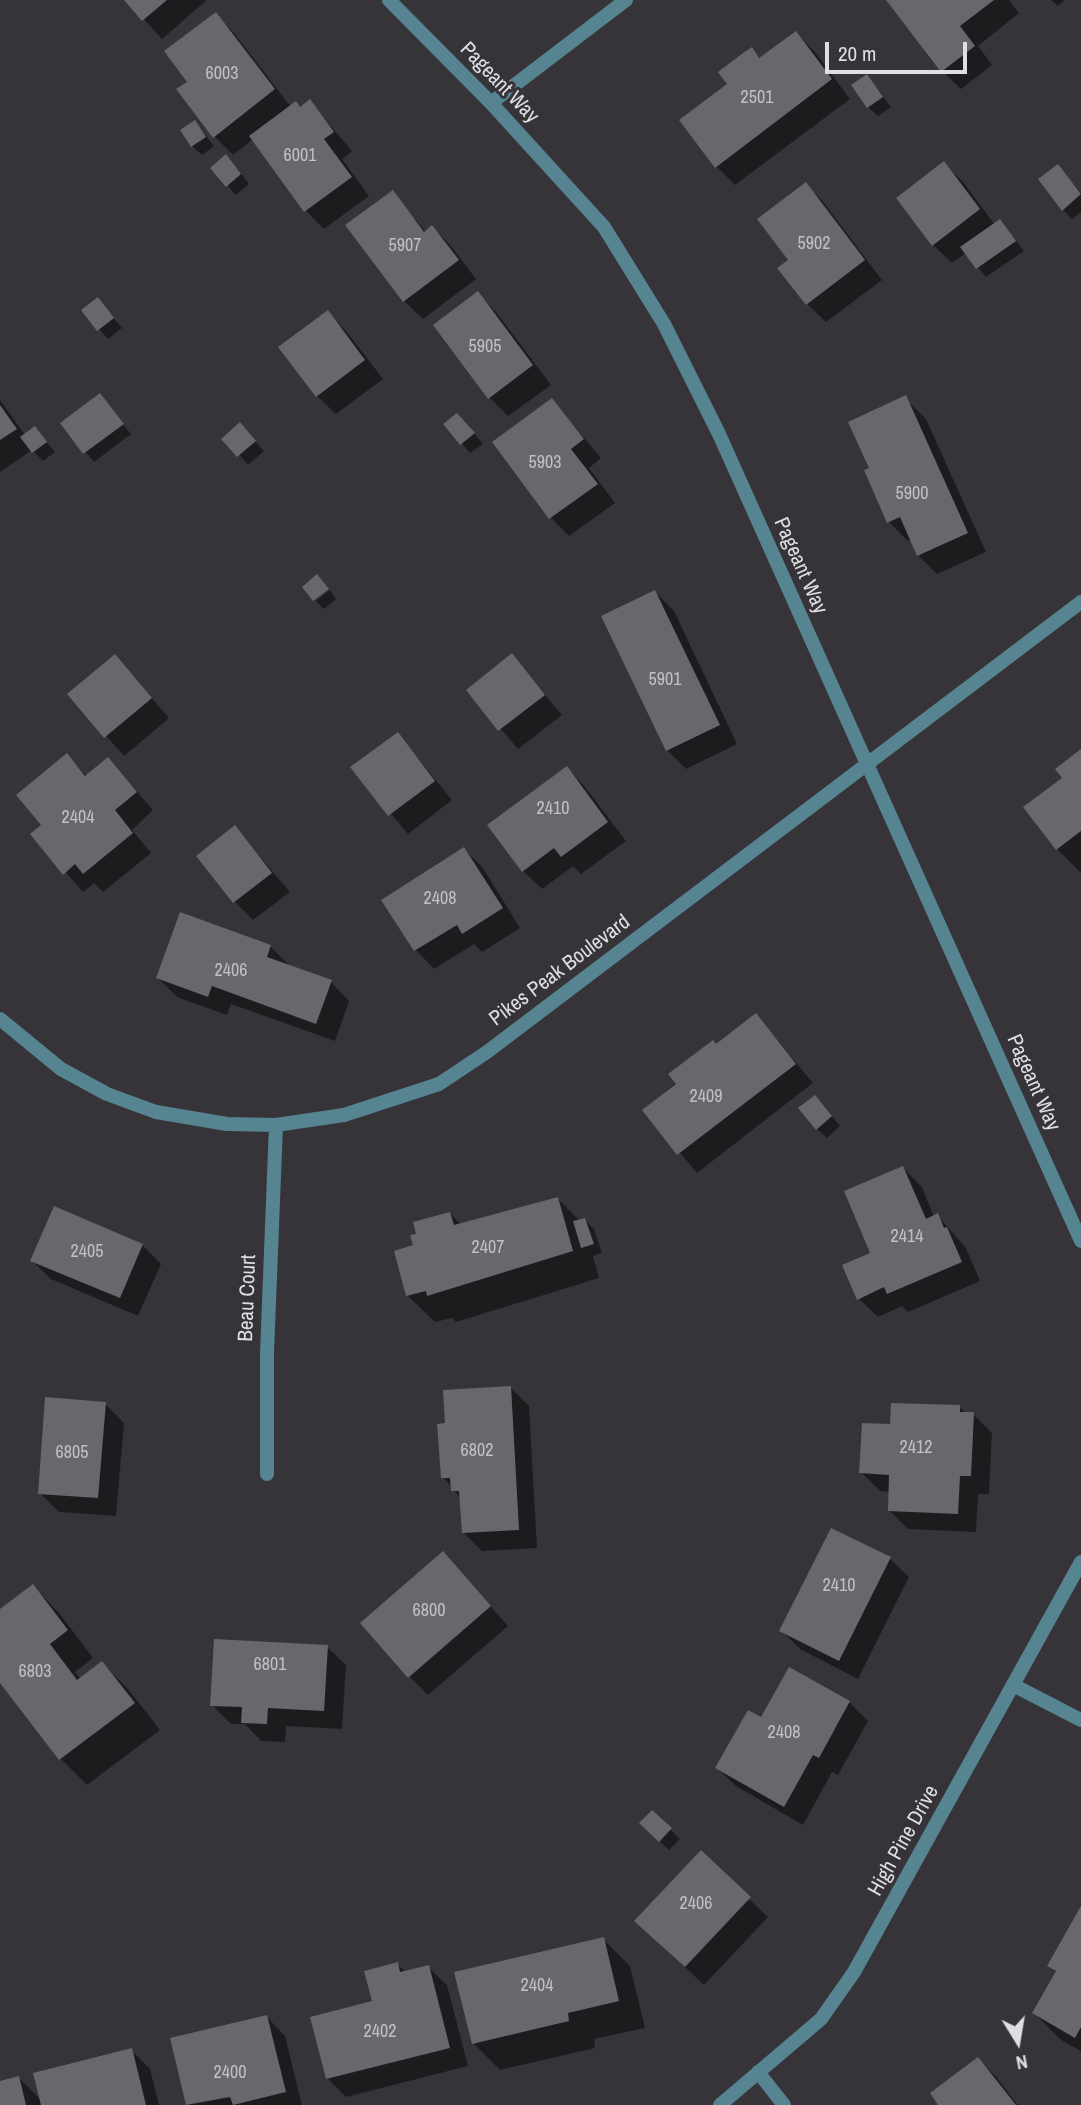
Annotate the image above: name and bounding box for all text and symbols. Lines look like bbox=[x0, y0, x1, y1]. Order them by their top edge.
scale bar bbox=[829, 28, 971, 72]
street label: Pageant Way bbox=[454, 37, 544, 129]
text: 20 m bbox=[838, 39, 876, 68]
house number: 6003 bbox=[206, 63, 238, 85]
house number: 2501 bbox=[741, 87, 773, 109]
house number: 6001 bbox=[284, 145, 316, 167]
house number: 5902 bbox=[798, 233, 830, 255]
house number: 5907 bbox=[389, 235, 421, 257]
house number: 5905 bbox=[469, 336, 501, 358]
house number: 5903 bbox=[529, 452, 561, 474]
house number: 5900 bbox=[896, 483, 928, 505]
street label: Pageant Way bbox=[768, 514, 832, 618]
house number: 5901 bbox=[649, 669, 681, 691]
house number: 2410 bbox=[537, 798, 569, 820]
house number: 2404 bbox=[62, 807, 94, 829]
house number: 2408 bbox=[424, 888, 456, 910]
street label: Pikes Peak Boulevard bbox=[485, 910, 635, 1032]
house number: 2406 bbox=[215, 960, 247, 982]
street label: Pageant Way bbox=[1001, 1031, 1065, 1135]
house number: 2409 bbox=[690, 1086, 722, 1108]
house number: 2414 bbox=[891, 1226, 923, 1248]
house number: 2407 bbox=[472, 1237, 504, 1259]
house number: 2405 bbox=[71, 1241, 103, 1263]
street label: Beau Court bbox=[234, 1254, 262, 1342]
house number: 2412 bbox=[900, 1437, 932, 1459]
house number: 6802 bbox=[461, 1440, 493, 1462]
house number: 6805 bbox=[56, 1442, 88, 1464]
house number: 2410 bbox=[823, 1575, 855, 1597]
house number: 6800 bbox=[413, 1600, 445, 1622]
house number: 6801 bbox=[254, 1654, 286, 1676]
house number: 6803 bbox=[19, 1661, 51, 1683]
house number: 2408 bbox=[768, 1722, 800, 1744]
street label: High Pine Drive bbox=[863, 1781, 945, 1901]
house number: 2406 bbox=[680, 1893, 712, 1915]
house number: 2404 bbox=[521, 1975, 553, 1997]
north arrow bbox=[983, 2007, 1053, 2077]
house number: 2402 bbox=[364, 2021, 396, 2043]
text: N bbox=[1014, 2049, 1030, 2076]
house number: 2400 bbox=[214, 2062, 246, 2084]

